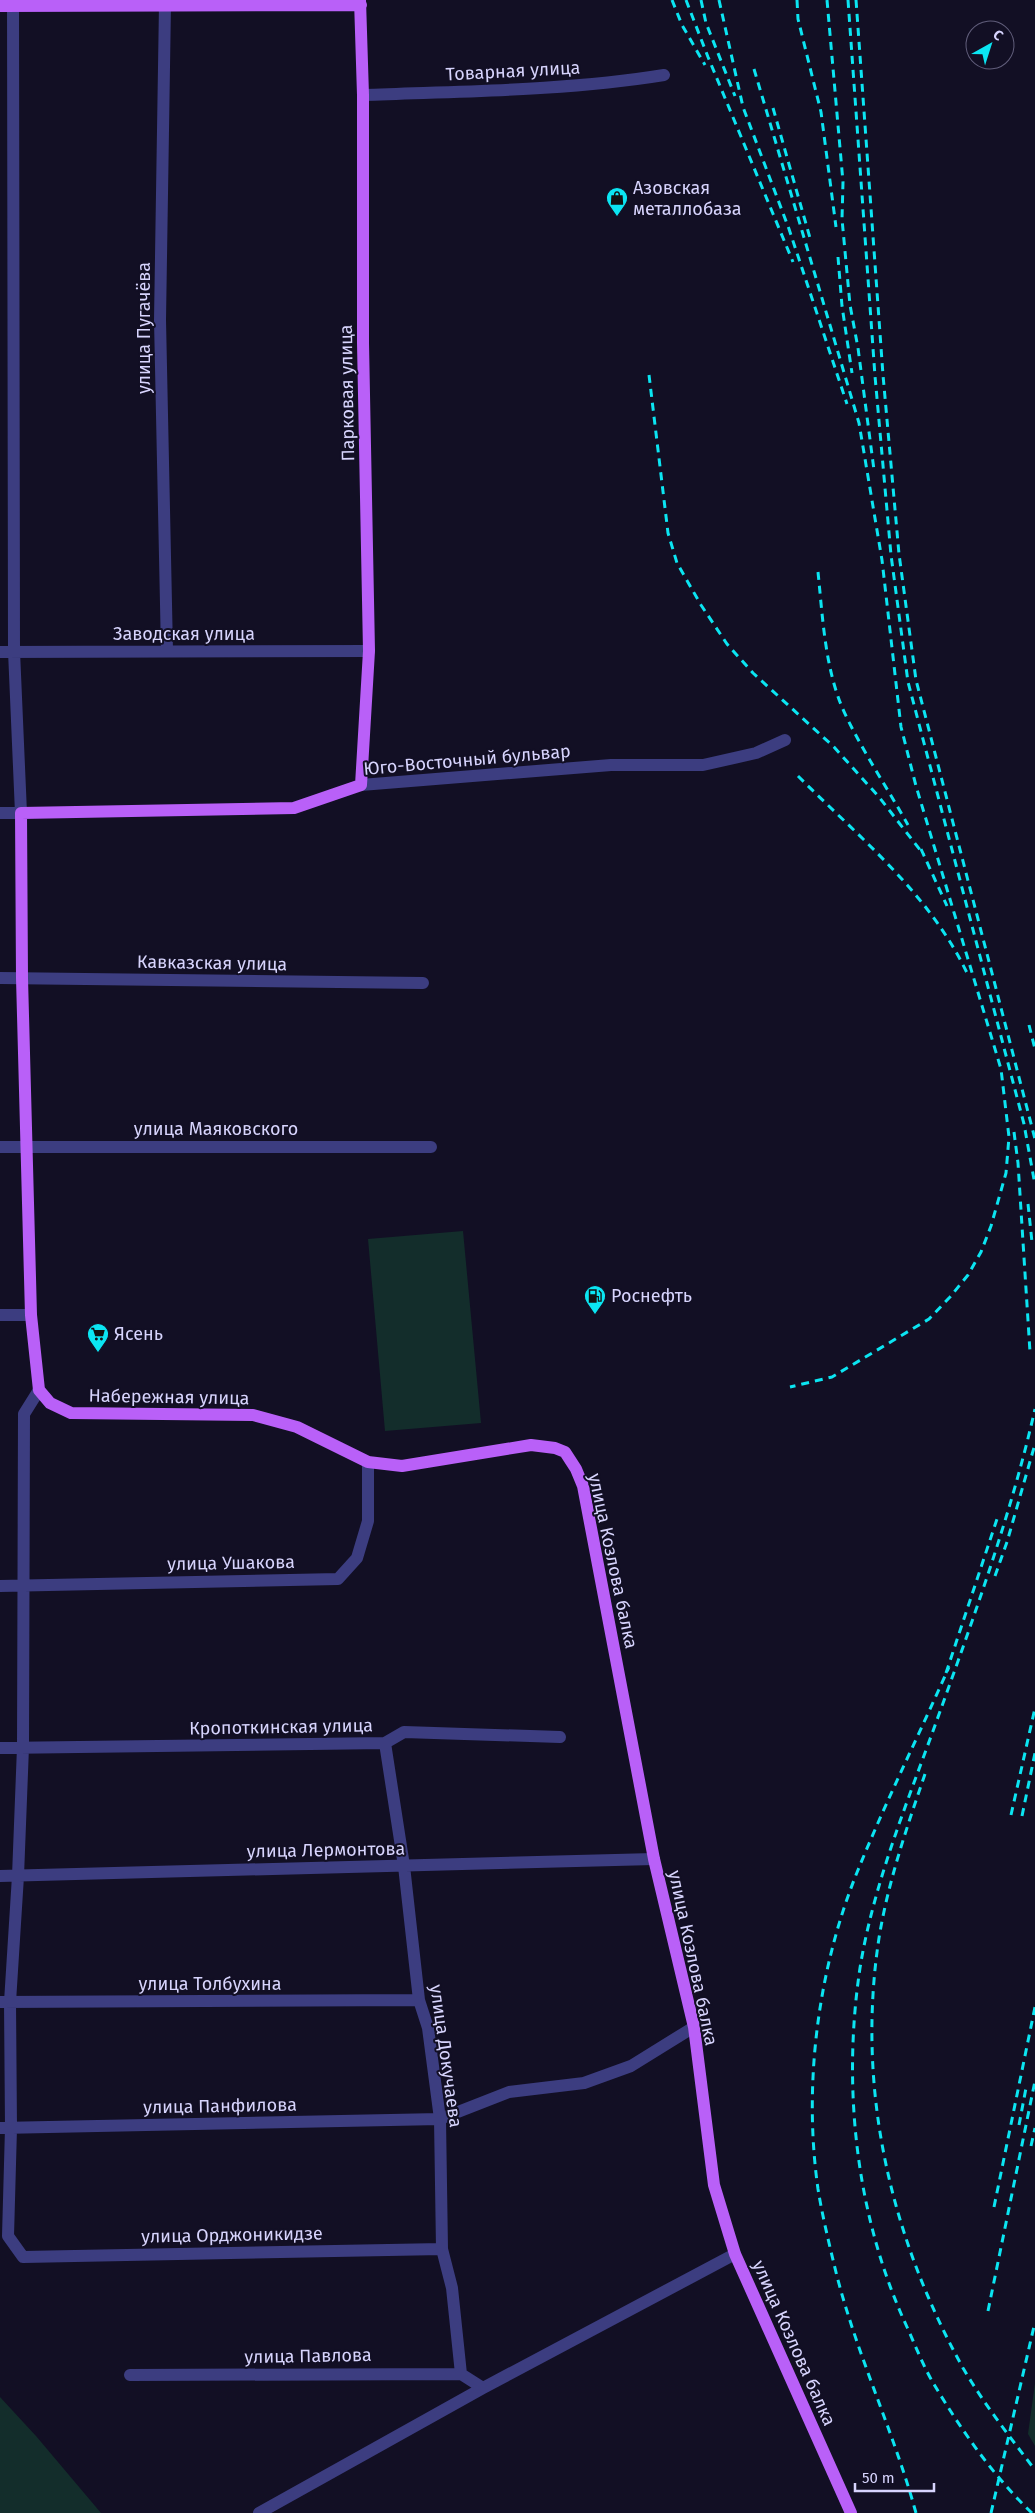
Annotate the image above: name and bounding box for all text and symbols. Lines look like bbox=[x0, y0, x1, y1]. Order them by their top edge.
north arrow bbox=[965, 20, 1015, 70]
text: С bbox=[989, 26, 1006, 44]
street label: Товарная улица bbox=[445, 56, 581, 86]
place label: Азовская металлобаза bbox=[633, 177, 742, 220]
shop icon: Азовская металлобаза bbox=[605, 186, 629, 217]
street label: улица Пугачёва bbox=[133, 262, 155, 394]
street label: Парковая улица bbox=[335, 324, 359, 462]
street label: Заводская улица bbox=[113, 623, 255, 645]
street label: Юго-Восточный бульвар bbox=[362, 740, 572, 780]
street label: Кавказская улица bbox=[137, 951, 287, 975]
street label: улица Маяковского bbox=[134, 1118, 298, 1140]
fuel station icon: Роснефть bbox=[583, 1284, 607, 1315]
place label: Роснефть bbox=[611, 1285, 692, 1307]
supermarket icon: Ясень bbox=[86, 1322, 110, 1353]
place label: Ясень bbox=[114, 1323, 163, 1345]
street label: Набережная улица bbox=[88, 1385, 250, 1409]
street label: улица Козлова балка bbox=[584, 1471, 642, 1651]
street label: улица Ушакова bbox=[167, 1551, 295, 1575]
street label: Кропоткинская улица bbox=[189, 1714, 373, 1740]
street label: улица Лермонтова bbox=[247, 1838, 405, 1862]
street label: улица Козлова балка bbox=[664, 1868, 722, 2048]
street label: улица Толбухина bbox=[138, 1973, 282, 1995]
street label: улица Докучаева bbox=[425, 1983, 467, 2129]
street label: улица Панфилова bbox=[143, 2094, 297, 2118]
street label: улица Орджоникидзе bbox=[141, 2222, 323, 2248]
street label: улица Козлова балка bbox=[748, 2257, 840, 2429]
street label: улица Павлова bbox=[244, 2344, 372, 2368]
scale bar bbox=[855, 2460, 934, 2492]
text: 50 m bbox=[862, 2469, 895, 2487]

